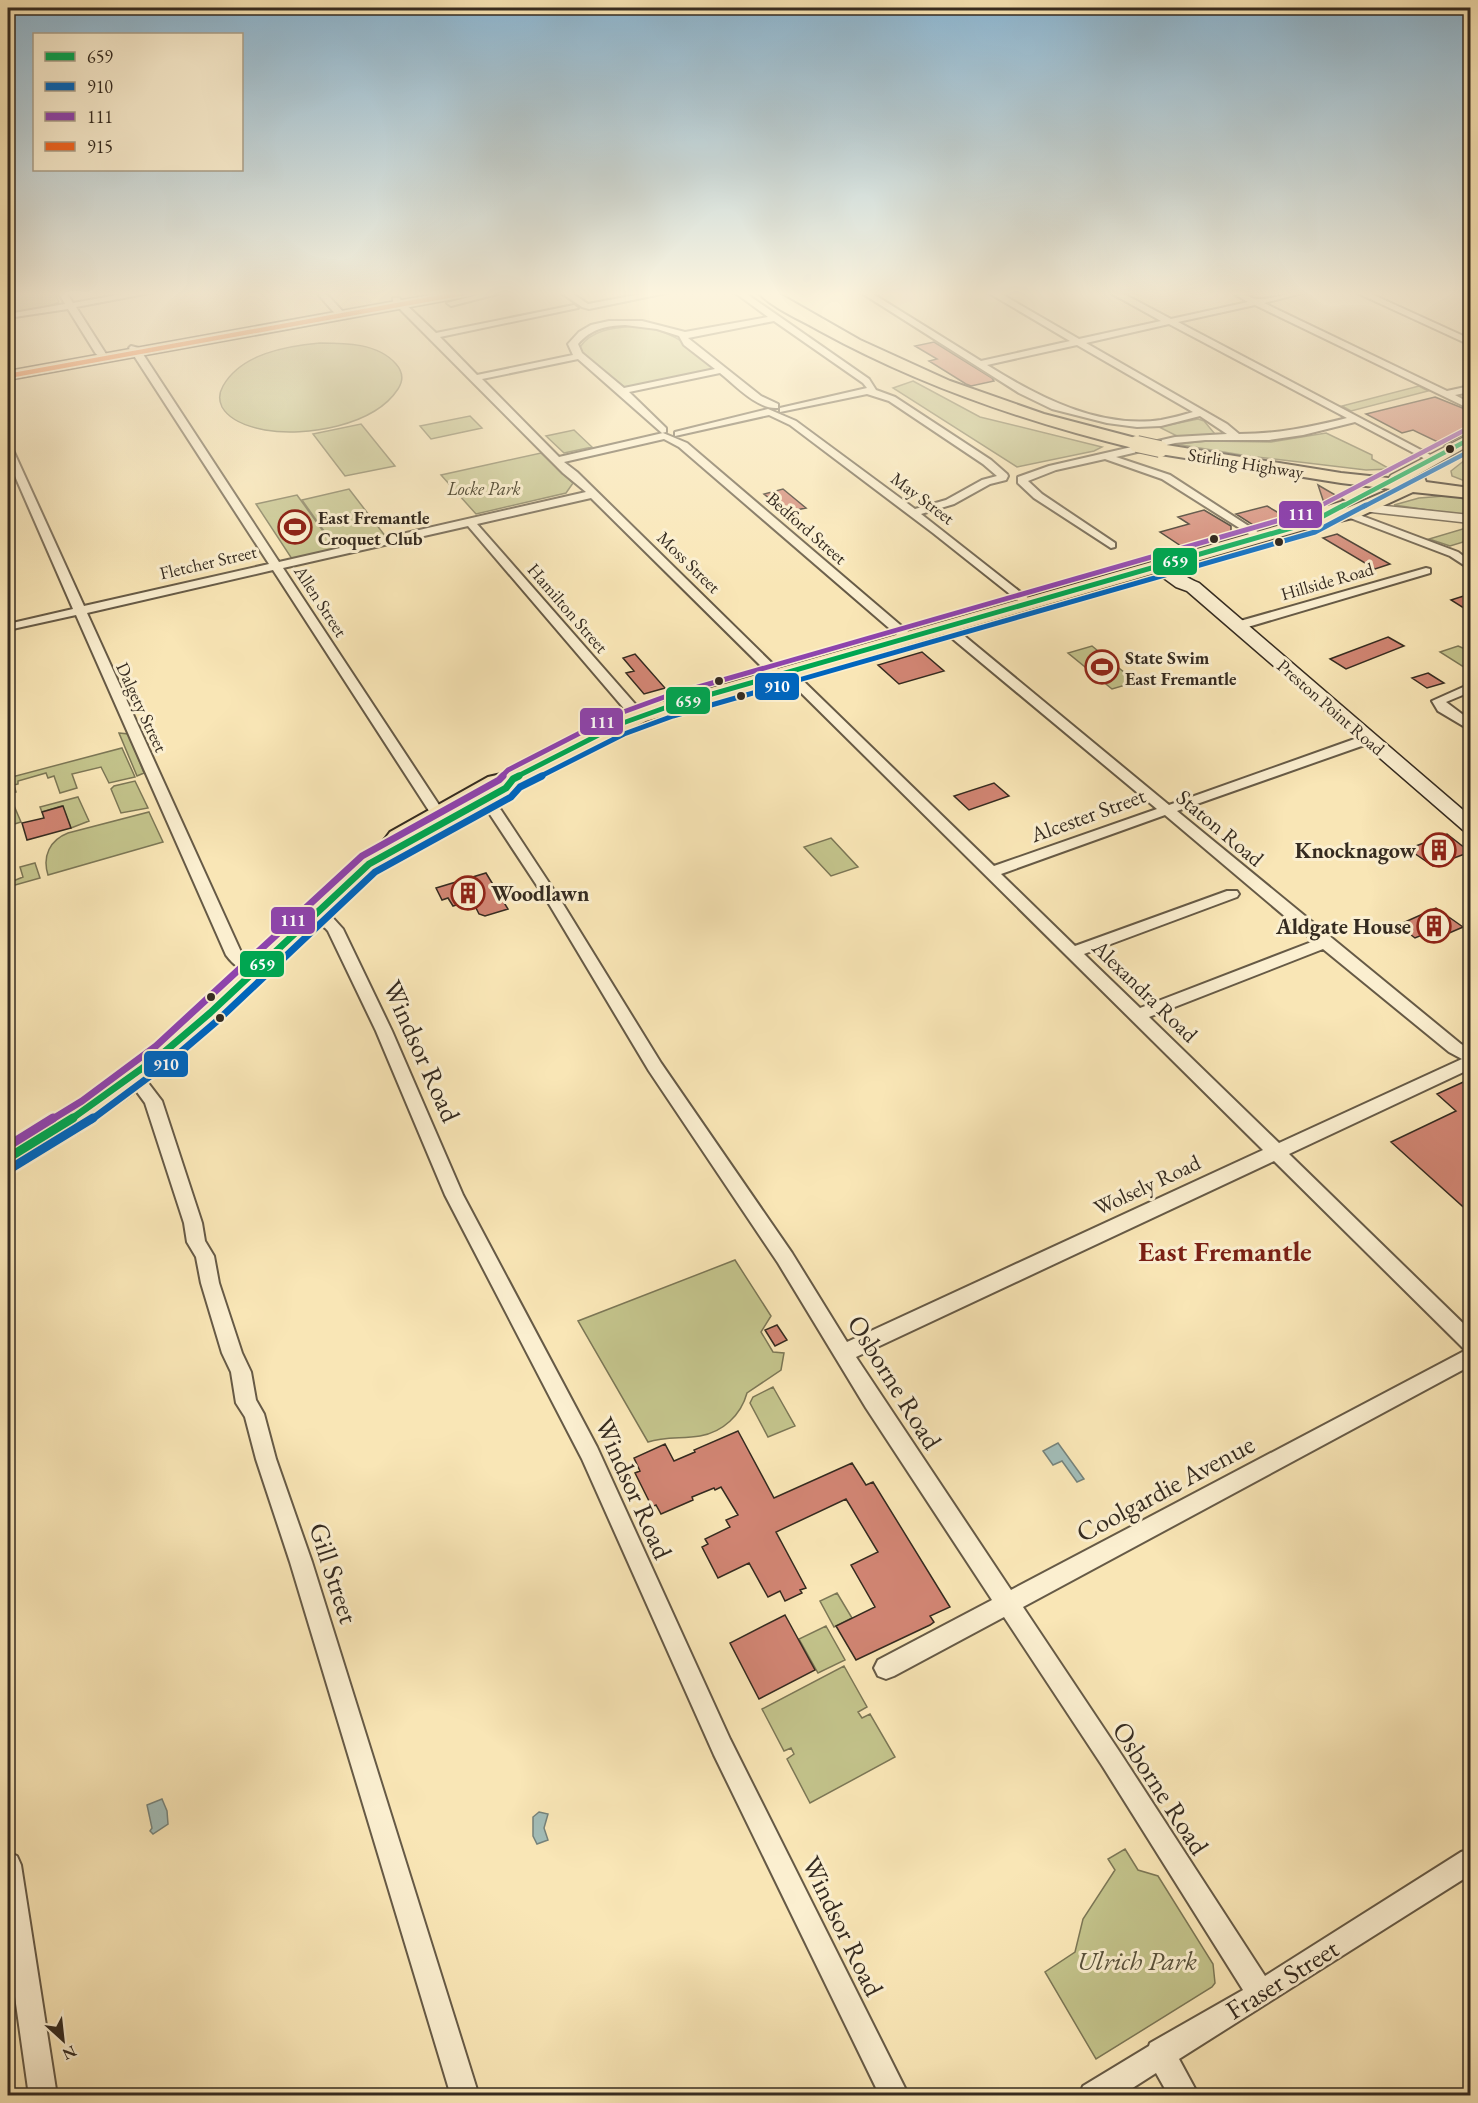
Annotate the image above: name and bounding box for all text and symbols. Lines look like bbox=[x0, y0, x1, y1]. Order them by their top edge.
legend bbox=[33, 33, 243, 171]
text: 659 bbox=[87, 45, 113, 68]
text: 910 bbox=[87, 75, 113, 98]
text: 111 bbox=[87, 105, 113, 128]
text: 915 bbox=[87, 135, 113, 158]
street label: Stirling Highway bbox=[1187, 443, 1306, 484]
unlabelled marker bbox=[1444, 443, 1456, 455]
street label: May Street bbox=[887, 467, 960, 530]
park label: Locke Park bbox=[446, 477, 521, 500]
street label: Bedford Street bbox=[762, 487, 852, 569]
line badge: 111 bbox=[1278, 500, 1323, 529]
text: 111 bbox=[1288, 504, 1314, 525]
place label: East Fremantle Croquet Club bbox=[318, 506, 430, 550]
sports icon: East Fremantle Croquet Club bbox=[277, 509, 313, 545]
street label: Moss Street bbox=[652, 526, 726, 598]
unlabelled marker bbox=[1208, 533, 1220, 545]
unlabelled marker bbox=[1273, 536, 1285, 548]
street label: Fletcher Street bbox=[157, 540, 259, 584]
line badge: 659 bbox=[1152, 547, 1198, 576]
text: 659 bbox=[1162, 551, 1188, 572]
street label: Hillside Road bbox=[1278, 557, 1377, 605]
street label: Hamilton Street bbox=[523, 558, 614, 658]
street label: Allen Street bbox=[289, 560, 353, 641]
place label: State Swim East Fremantle bbox=[1125, 646, 1237, 690]
sports icon: State Swim East Fremantle bbox=[1084, 649, 1120, 685]
street label: Preston Point Road bbox=[1272, 654, 1390, 761]
street label: Dalgety Street bbox=[111, 658, 173, 756]
line badge: 910 bbox=[754, 672, 800, 701]
unlabelled marker bbox=[713, 675, 725, 687]
text: 910 bbox=[764, 676, 790, 697]
line badge: 659 bbox=[665, 686, 711, 715]
unlabelled marker bbox=[735, 690, 747, 702]
text: 659 bbox=[675, 691, 701, 712]
line badge: 111 bbox=[579, 707, 624, 736]
text: 111 bbox=[589, 712, 615, 733]
street label: Alcester Street bbox=[1026, 781, 1150, 850]
street label: Staton Road bbox=[1170, 783, 1270, 874]
building icon: Knocknagow bbox=[1421, 832, 1457, 868]
place label: Knocknagow bbox=[1295, 836, 1416, 865]
building icon: Woodlawn bbox=[450, 875, 486, 911]
place label: Woodlawn bbox=[491, 879, 590, 908]
line badge: 111 bbox=[270, 906, 316, 935]
building icon: Aldgate House bbox=[1416, 908, 1452, 944]
text: 111 bbox=[280, 910, 306, 931]
place label: Aldgate House bbox=[1275, 912, 1411, 941]
street label: Alexandra Road bbox=[1085, 933, 1205, 1049]
line badge: 659 bbox=[239, 950, 285, 978]
text: 659 bbox=[249, 954, 275, 975]
street label: Windsor Road bbox=[375, 975, 469, 1128]
unlabelled marker bbox=[205, 991, 217, 1003]
unlabelled marker bbox=[214, 1012, 226, 1024]
line badge: 910 bbox=[143, 1050, 189, 1078]
text: 910 bbox=[153, 1054, 179, 1075]
street label: Wolsely Road bbox=[1089, 1147, 1206, 1222]
district label: East Fremantle bbox=[1138, 1233, 1312, 1269]
street label: Osborne Road bbox=[840, 1308, 950, 1456]
street label: Windsor Road bbox=[587, 1412, 681, 1565]
street label: Coolgardie Avenue bbox=[1070, 1426, 1260, 1550]
street label: Gill Street bbox=[301, 1518, 367, 1628]
street label: Osborne Road bbox=[1105, 1715, 1217, 1862]
street label: Windsor Road bbox=[794, 1850, 892, 2002]
street label: Fraser Street bbox=[1219, 1930, 1345, 2027]
park label: Ulrich Park bbox=[1077, 1943, 1197, 1978]
north arrow bbox=[33, 2010, 93, 2070]
text: N bbox=[59, 2041, 80, 2065]

